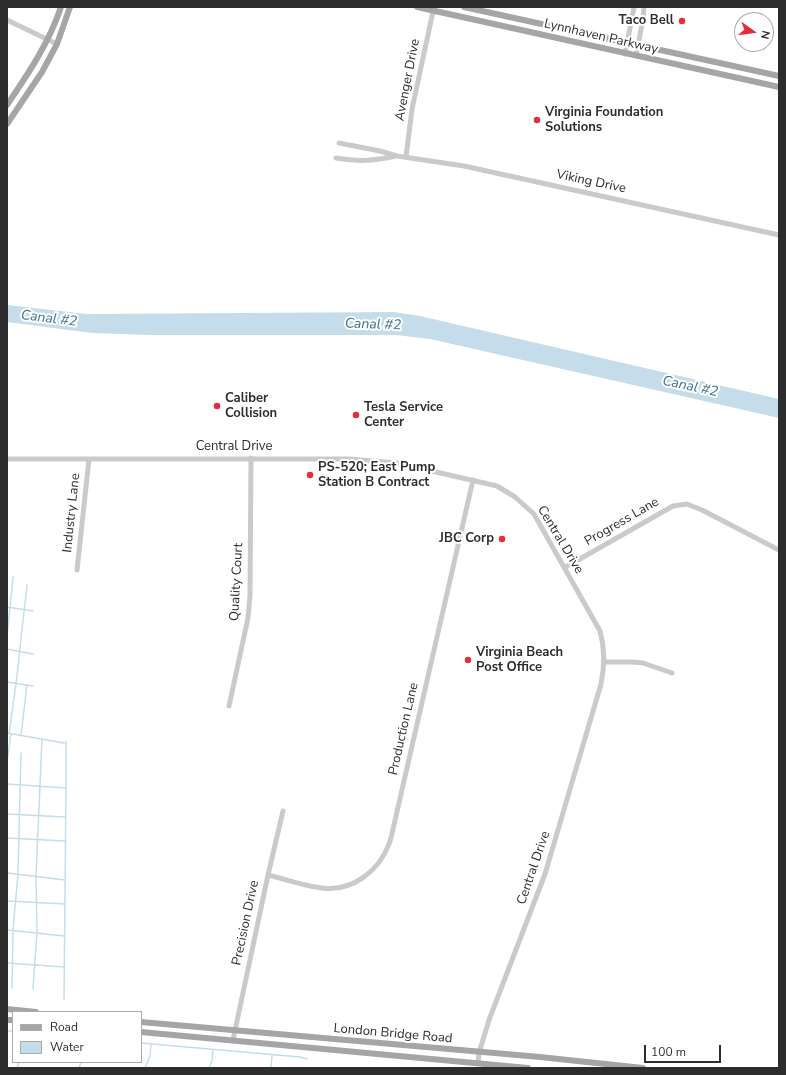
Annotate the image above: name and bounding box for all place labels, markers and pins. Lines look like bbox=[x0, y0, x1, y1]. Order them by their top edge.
place label: Taco Bell bbox=[619, 13, 674, 29]
marker: Taco Bell bbox=[677, 16, 687, 26]
place label: Virginia Foundation Solutions bbox=[545, 105, 663, 136]
marker: Virginia Foundation Solutions bbox=[532, 115, 542, 125]
place label: Caliber Collision bbox=[225, 391, 277, 422]
place label: Tesla Service Center bbox=[364, 400, 443, 431]
marker: Caliber Collision bbox=[212, 401, 222, 411]
marker: Tesla Service Center bbox=[351, 410, 361, 420]
place label: PS-520; East Pump Station B Contract bbox=[318, 460, 435, 491]
marker: PS-520; East Pump Station B Contract bbox=[305, 470, 315, 480]
place label: JBC Corp bbox=[439, 531, 494, 547]
marker: JBC Corp bbox=[497, 534, 507, 544]
place label: Virginia Beach Post Office bbox=[476, 645, 563, 676]
marker: Virginia Beach Post Office bbox=[463, 655, 473, 665]

